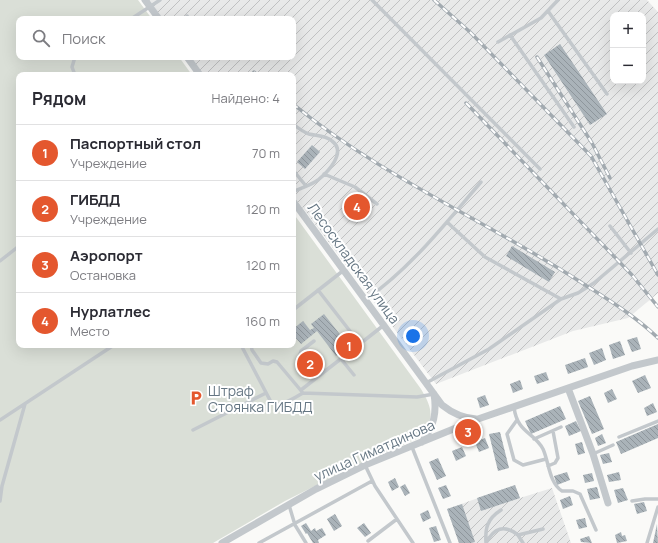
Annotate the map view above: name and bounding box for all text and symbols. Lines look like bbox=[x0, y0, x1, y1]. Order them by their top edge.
map controls bbox=[610, 12, 646, 84]
button: + bbox=[610, 12, 646, 48]
search box bbox=[16, 16, 296, 60]
icon: search bbox=[30, 27, 52, 49]
text: Поиск bbox=[62, 28, 106, 49]
button: − bbox=[610, 48, 646, 84]
text: Рядом bbox=[32, 87, 86, 110]
text: Найдено: 4 bbox=[212, 89, 280, 107]
text: Паспортный стол bbox=[70, 133, 201, 154]
text: 1 bbox=[42, 144, 48, 162]
text: 70 m bbox=[252, 144, 280, 162]
text: Учреждение bbox=[70, 154, 147, 172]
text: ГИБДД bbox=[70, 189, 120, 210]
pin: 4 bbox=[344, 192, 370, 222]
street label: Лесоскладская улица bbox=[304, 199, 404, 327]
text: 2 bbox=[41, 200, 49, 218]
text: 120 m bbox=[246, 200, 280, 218]
text: Учреждение bbox=[70, 210, 147, 228]
text: Аэропорт bbox=[70, 245, 143, 266]
text: 3 bbox=[41, 256, 49, 274]
text: 120 m bbox=[246, 256, 280, 274]
text: Остановка bbox=[70, 266, 136, 284]
text: Нурлатлес bbox=[70, 301, 151, 322]
text: 4 bbox=[41, 312, 49, 330]
text: 160 m bbox=[245, 312, 280, 330]
text: Место bbox=[70, 322, 110, 340]
your location bbox=[403, 326, 423, 346]
pin: 1 bbox=[336, 331, 362, 361]
pin: 2 bbox=[297, 349, 323, 379]
place label: Штраф Стоянка ГИБДД bbox=[208, 381, 313, 416]
parking icon: Штраф Стоянка ГИБДД bbox=[187, 389, 205, 407]
street label: улица Гиматдинова bbox=[311, 415, 437, 485]
pin: 3 bbox=[455, 417, 481, 447]

